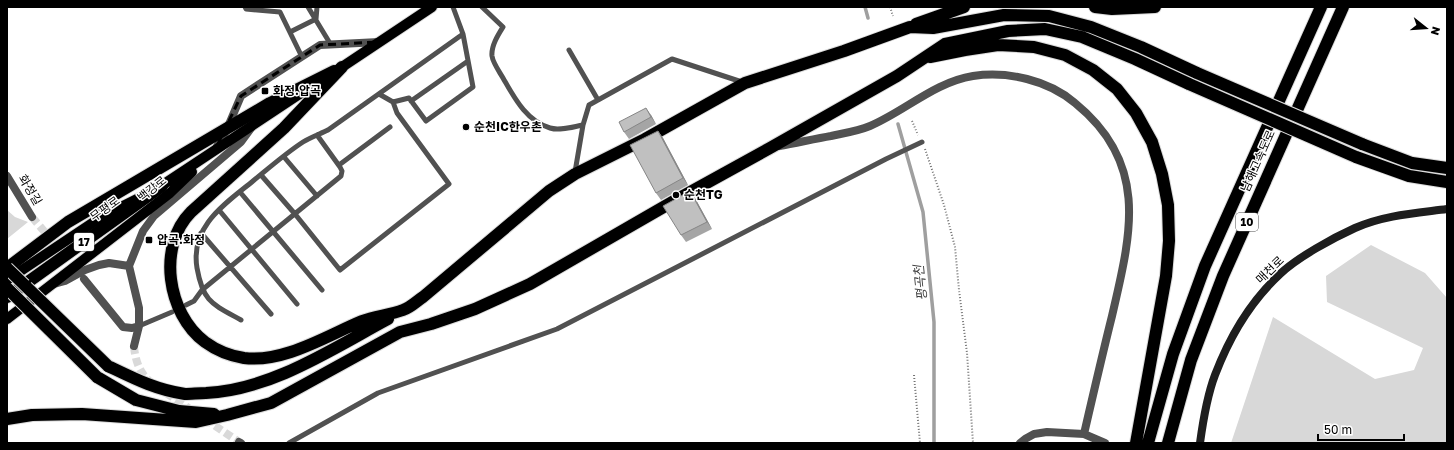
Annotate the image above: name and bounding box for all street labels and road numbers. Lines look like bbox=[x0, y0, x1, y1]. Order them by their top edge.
street label: 남해고속도로 bbox=[1237, 127, 1278, 194]
street label: 화정길 bbox=[15, 172, 45, 208]
street label: 백강로 bbox=[134, 172, 169, 205]
street label: 무평로 bbox=[87, 193, 123, 224]
road number: 10 bbox=[1236, 213, 1258, 231]
road number: 17 bbox=[74, 233, 94, 251]
street label: 매천로 bbox=[1253, 253, 1287, 287]

